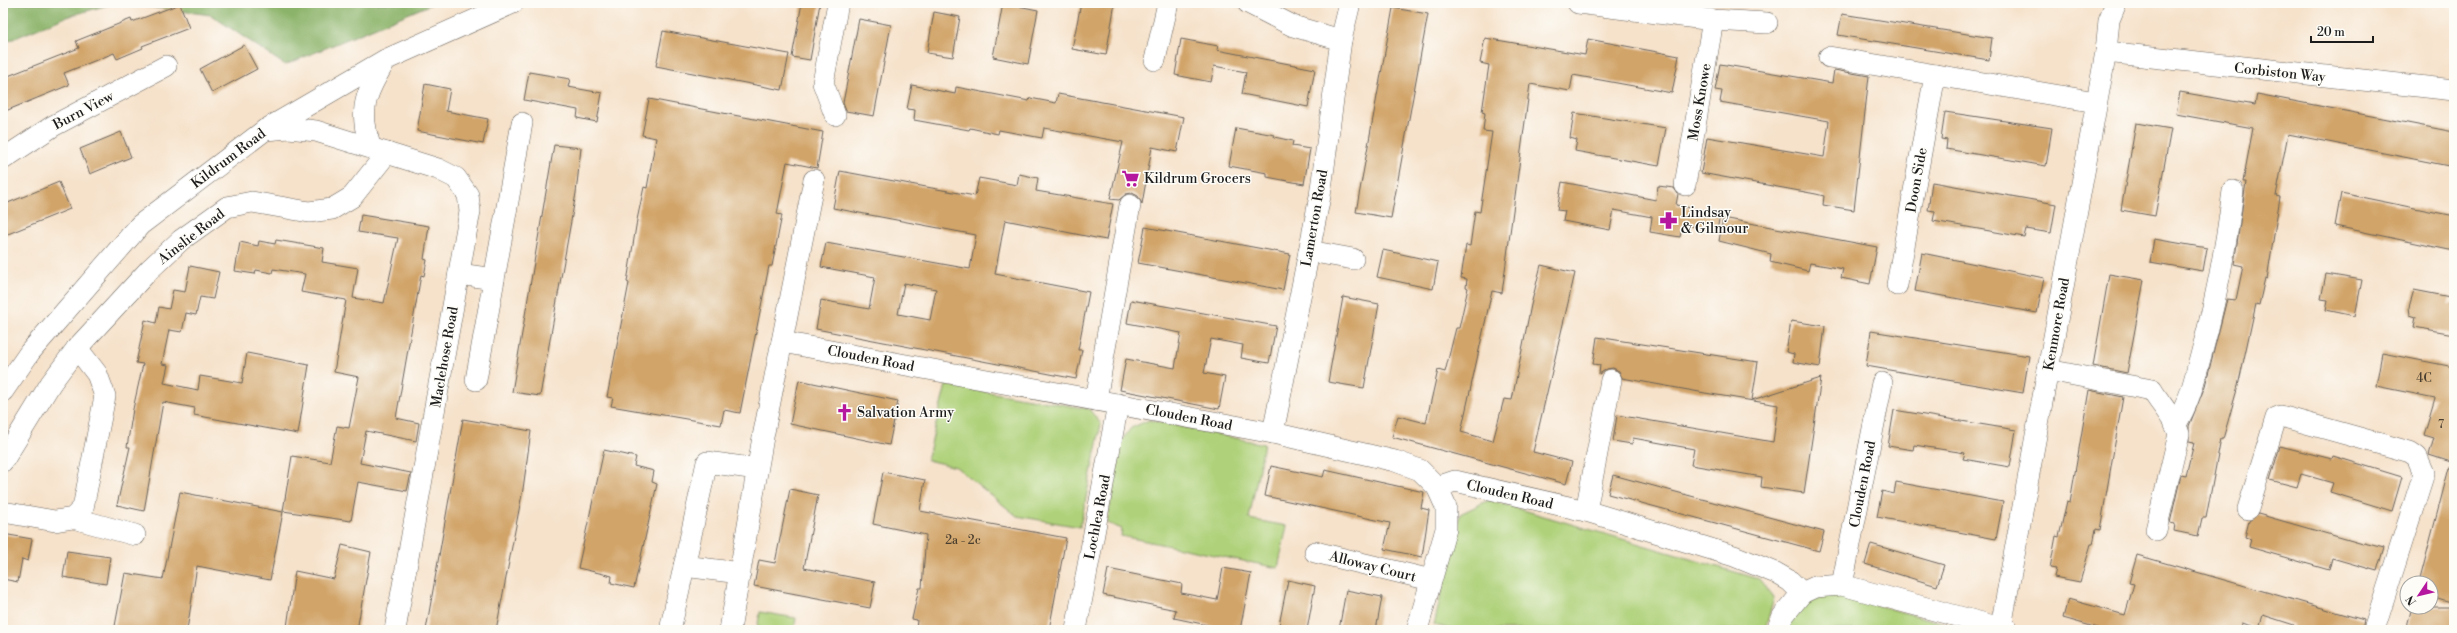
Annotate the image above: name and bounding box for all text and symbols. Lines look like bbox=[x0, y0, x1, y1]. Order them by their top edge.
scale bar bbox=[2311, 18, 2373, 44]
text: 20 m bbox=[2317, 25, 2345, 40]
street label: Corbiston Way bbox=[2233, 59, 2327, 87]
street label: Moss Knowe bbox=[1684, 62, 1716, 142]
street label: Burn View bbox=[49, 87, 117, 135]
street label: Kildrum Road bbox=[188, 125, 270, 193]
street label: Doon Side bbox=[1902, 146, 1932, 214]
supermarket icon: Kildrum Grocers bbox=[1121, 168, 1141, 188]
street label: Lamerton Road bbox=[1298, 168, 1332, 268]
place label: Kildrum Grocers bbox=[1144, 170, 1251, 188]
place label: Lindsay & Gilmour bbox=[1681, 204, 1748, 238]
street label: Ainslie Road bbox=[154, 205, 229, 269]
pharmacy icon: Lindsay & Gilmour bbox=[1658, 210, 1678, 230]
street label: Kenmore Road bbox=[2040, 276, 2074, 372]
street label: Maclehose Road bbox=[427, 305, 463, 409]
street label: Clouden Road bbox=[826, 342, 916, 376]
house number: 4C bbox=[2416, 371, 2432, 386]
street label: Clouden Road bbox=[1144, 401, 1234, 435]
church icon: Salvation Army bbox=[834, 402, 854, 422]
place label: Salvation Army bbox=[857, 404, 954, 422]
house number: 7 bbox=[2438, 417, 2444, 432]
street label: Clouden Road bbox=[1846, 439, 1880, 529]
street label: Lochlea Road bbox=[1081, 473, 1115, 561]
street label: Clouden Road bbox=[1465, 476, 1555, 514]
house number: 2a - 2c bbox=[945, 533, 981, 548]
street label: Alloway Court bbox=[1327, 547, 1418, 586]
north arrow bbox=[2399, 575, 2439, 615]
text: N bbox=[2403, 592, 2420, 608]

